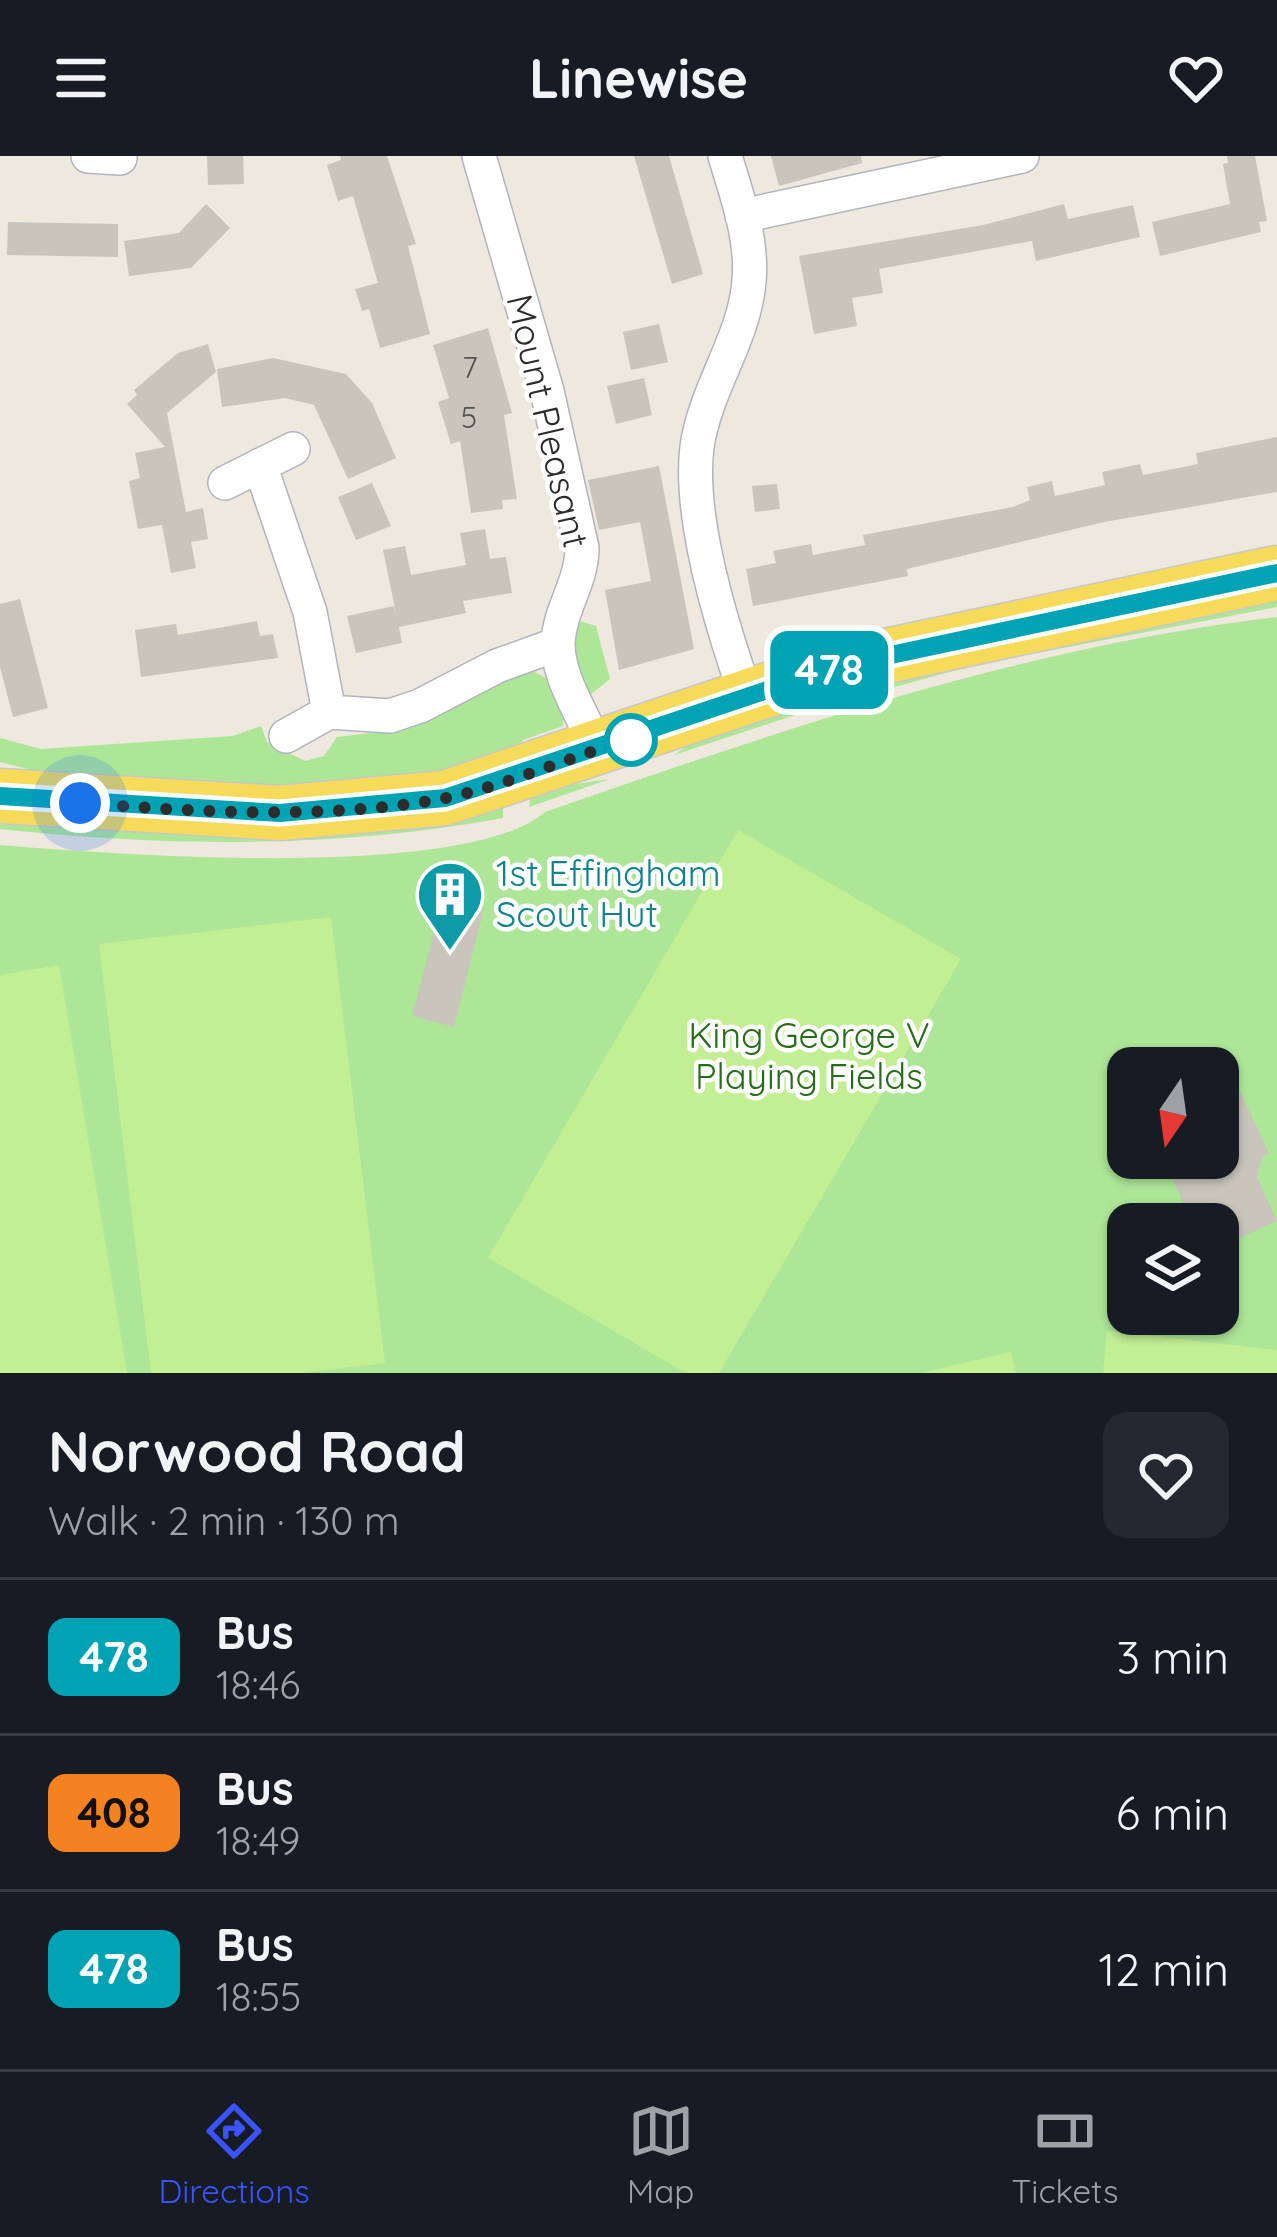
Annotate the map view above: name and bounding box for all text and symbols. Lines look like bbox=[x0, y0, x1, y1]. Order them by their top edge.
text: Linewise bbox=[529, 44, 748, 112]
icon: menu bbox=[48, 45, 114, 111]
icon: heart bbox=[1163, 45, 1229, 111]
street label: Mount Pleasant bbox=[497, 290, 599, 552]
house number: 7 bbox=[462, 348, 478, 386]
house number: 5 bbox=[461, 398, 477, 436]
line badge: 478 bbox=[760, 631, 898, 709]
text: 478 bbox=[794, 643, 864, 696]
unlabelled marker bbox=[606, 715, 656, 765]
your location bbox=[50, 773, 110, 833]
place label: 1st Effingham Scout Hut bbox=[496, 850, 721, 936]
building icon: 1st Effingham Scout Hut bbox=[415, 859, 485, 953]
park label: King George V Playing Fields bbox=[688, 1012, 930, 1098]
north arrow bbox=[1107, 1047, 1239, 1179]
map controls bbox=[1107, 1047, 1239, 1335]
button: layers bbox=[1107, 1203, 1239, 1335]
button: heart bbox=[1103, 1412, 1229, 1538]
text: Norwood Road bbox=[48, 1415, 466, 1486]
text: Walk · 2 min · 130 m bbox=[48, 1496, 400, 1545]
text: Bus bbox=[216, 1604, 294, 1660]
text: 3 min bbox=[1116, 1629, 1229, 1685]
text: 478 bbox=[79, 1630, 149, 1683]
text: 18:46 bbox=[216, 1660, 300, 1709]
text: Bus bbox=[216, 1760, 294, 1816]
text: 6 min bbox=[1116, 1785, 1229, 1841]
text: 408 bbox=[77, 1786, 151, 1839]
text: 18:49 bbox=[216, 1816, 300, 1865]
text: Bus bbox=[216, 1916, 294, 1972]
text: 12 min bbox=[1098, 1941, 1229, 1997]
text: 478 bbox=[79, 1942, 149, 1995]
text: 18:55 bbox=[216, 1972, 301, 2021]
tab: Directions bbox=[159, 2098, 310, 2211]
tab: Map bbox=[627, 2098, 694, 2211]
tab: Tickets bbox=[1011, 2098, 1118, 2211]

